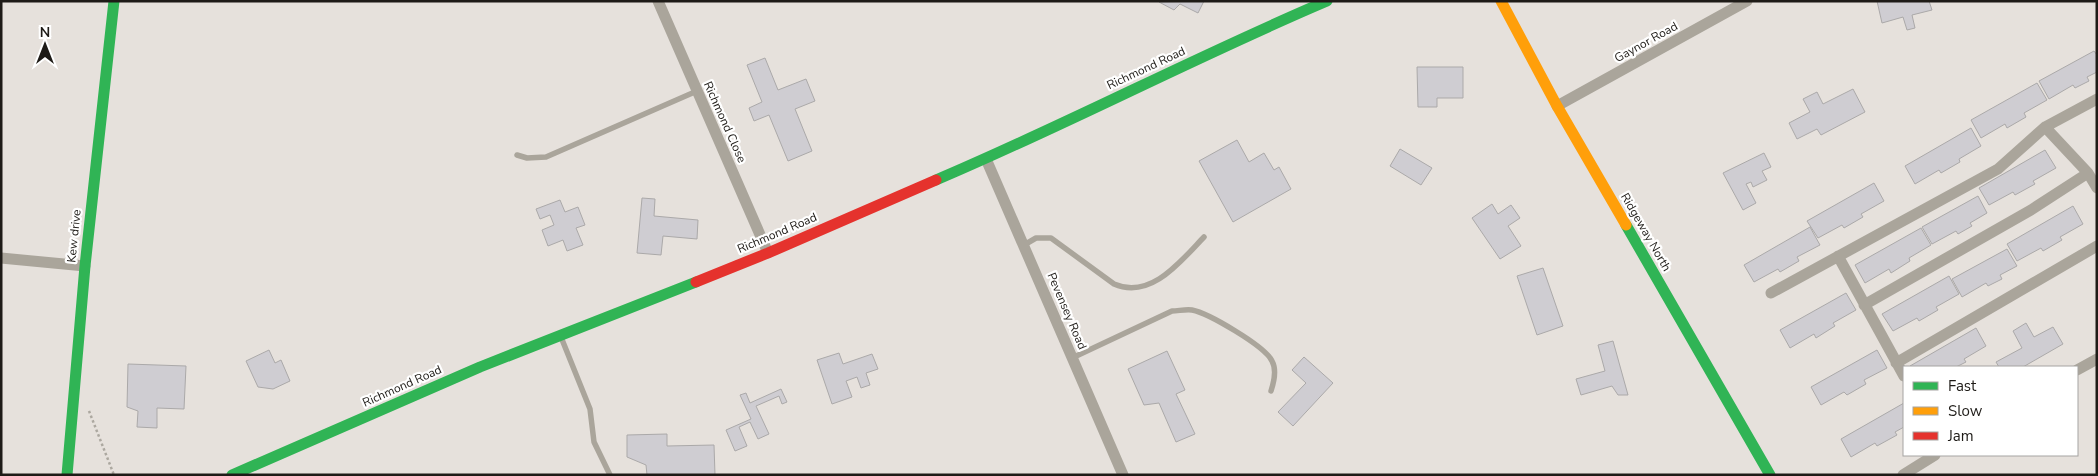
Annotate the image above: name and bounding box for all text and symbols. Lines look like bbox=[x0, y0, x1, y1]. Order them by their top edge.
street label: Gaynor Road bbox=[1612, 18, 1680, 66]
north arrow bbox=[20, 20, 70, 70]
text: N bbox=[40, 23, 50, 42]
street label: Richmond Road bbox=[1104, 43, 1188, 93]
street label: Richmond Close bbox=[700, 79, 750, 165]
street label: Ridgeway North bbox=[1617, 190, 1675, 274]
street label: Kew drive bbox=[63, 209, 85, 263]
street label: Richmond Road bbox=[735, 209, 819, 257]
street label: Pevensey Road bbox=[1044, 270, 1090, 352]
street label: Richmond Road bbox=[360, 361, 444, 411]
legend bbox=[1903, 366, 2078, 456]
text: Fast bbox=[1948, 376, 1977, 396]
text: Slow bbox=[1948, 401, 1983, 421]
text: Jam bbox=[1947, 426, 1974, 446]

